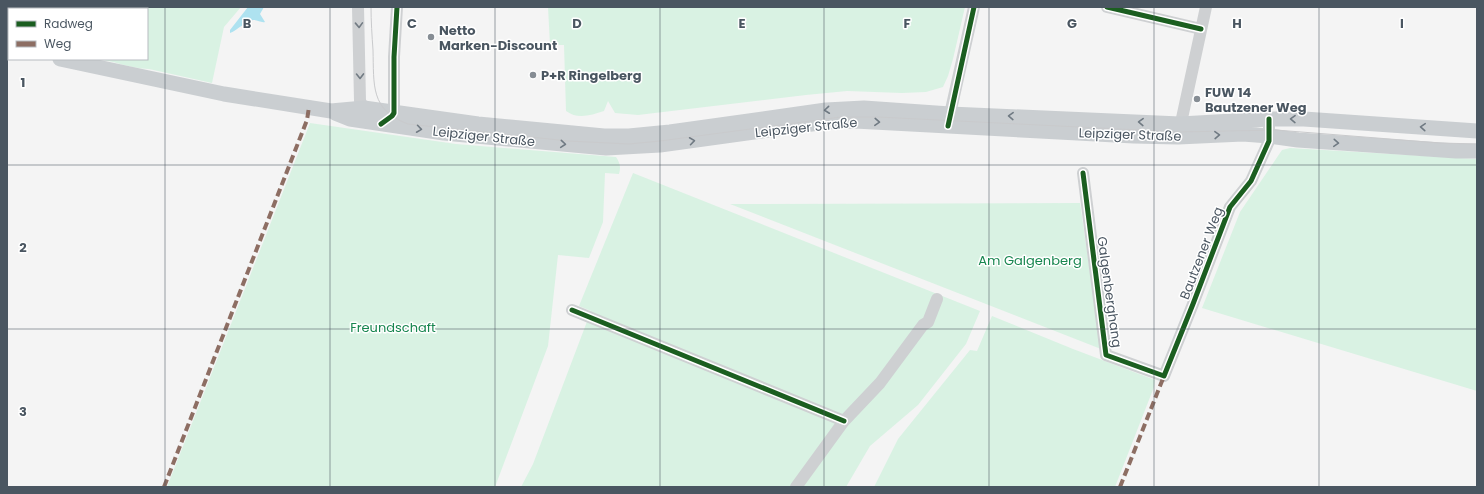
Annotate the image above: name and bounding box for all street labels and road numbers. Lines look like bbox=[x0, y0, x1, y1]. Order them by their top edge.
street label: Leipziger Straße bbox=[754, 113, 858, 142]
street label: Leipziger Straße bbox=[432, 122, 536, 151]
street label: Leipziger Straße bbox=[1078, 123, 1182, 146]
street label: Bautzener Weg bbox=[1175, 204, 1228, 302]
street label: Galgenberghang bbox=[1092, 235, 1127, 349]

